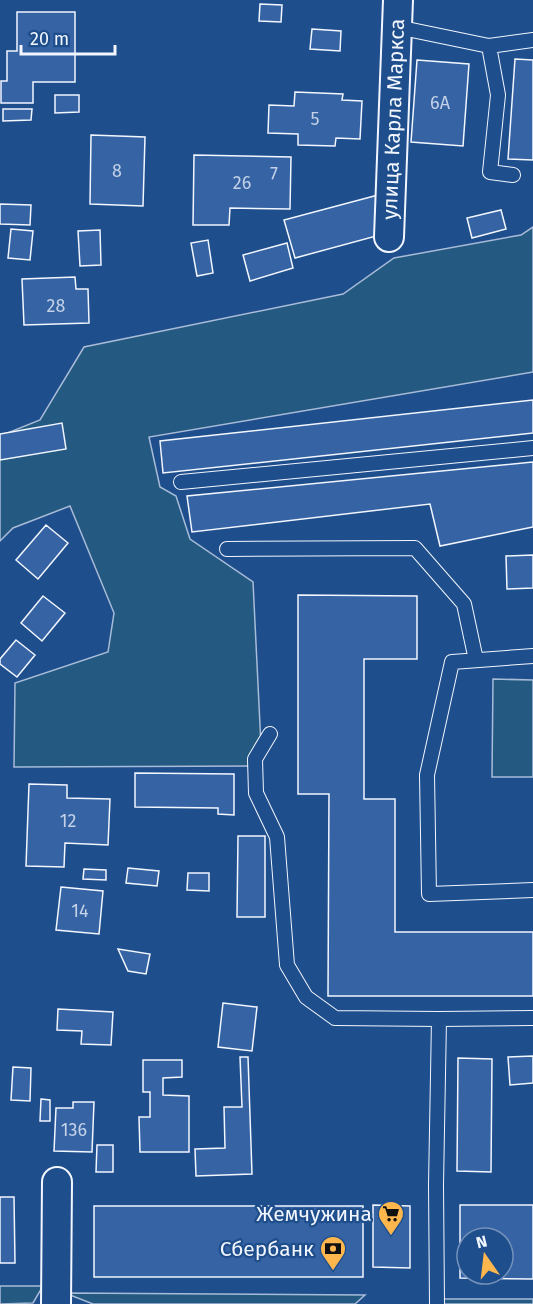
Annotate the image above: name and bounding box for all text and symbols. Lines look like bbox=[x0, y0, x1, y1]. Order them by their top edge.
scale bar bbox=[21, 18, 116, 56]
street label: улица Карла Маркса bbox=[377, 18, 410, 220]
text: 20 m bbox=[30, 28, 69, 50]
house number: 6А bbox=[430, 92, 451, 114]
house number: 5 bbox=[310, 108, 320, 130]
house number: 8 bbox=[112, 160, 122, 182]
house number: 7 bbox=[270, 163, 278, 185]
house number: 26 bbox=[233, 172, 251, 194]
house number: 28 bbox=[47, 295, 65, 317]
house number: 12 bbox=[60, 810, 76, 832]
house number: 14 bbox=[71, 900, 89, 922]
house number: 136 bbox=[61, 1119, 87, 1141]
supermarket icon: Жемчужина bbox=[376, 1199, 406, 1237]
place label: Жемчужина bbox=[256, 1201, 372, 1227]
north arrow bbox=[455, 1226, 515, 1286]
text: N bbox=[474, 1231, 489, 1252]
bank icon: Сбербанк bbox=[318, 1234, 348, 1272]
place label: Сбербанк bbox=[220, 1236, 314, 1262]

